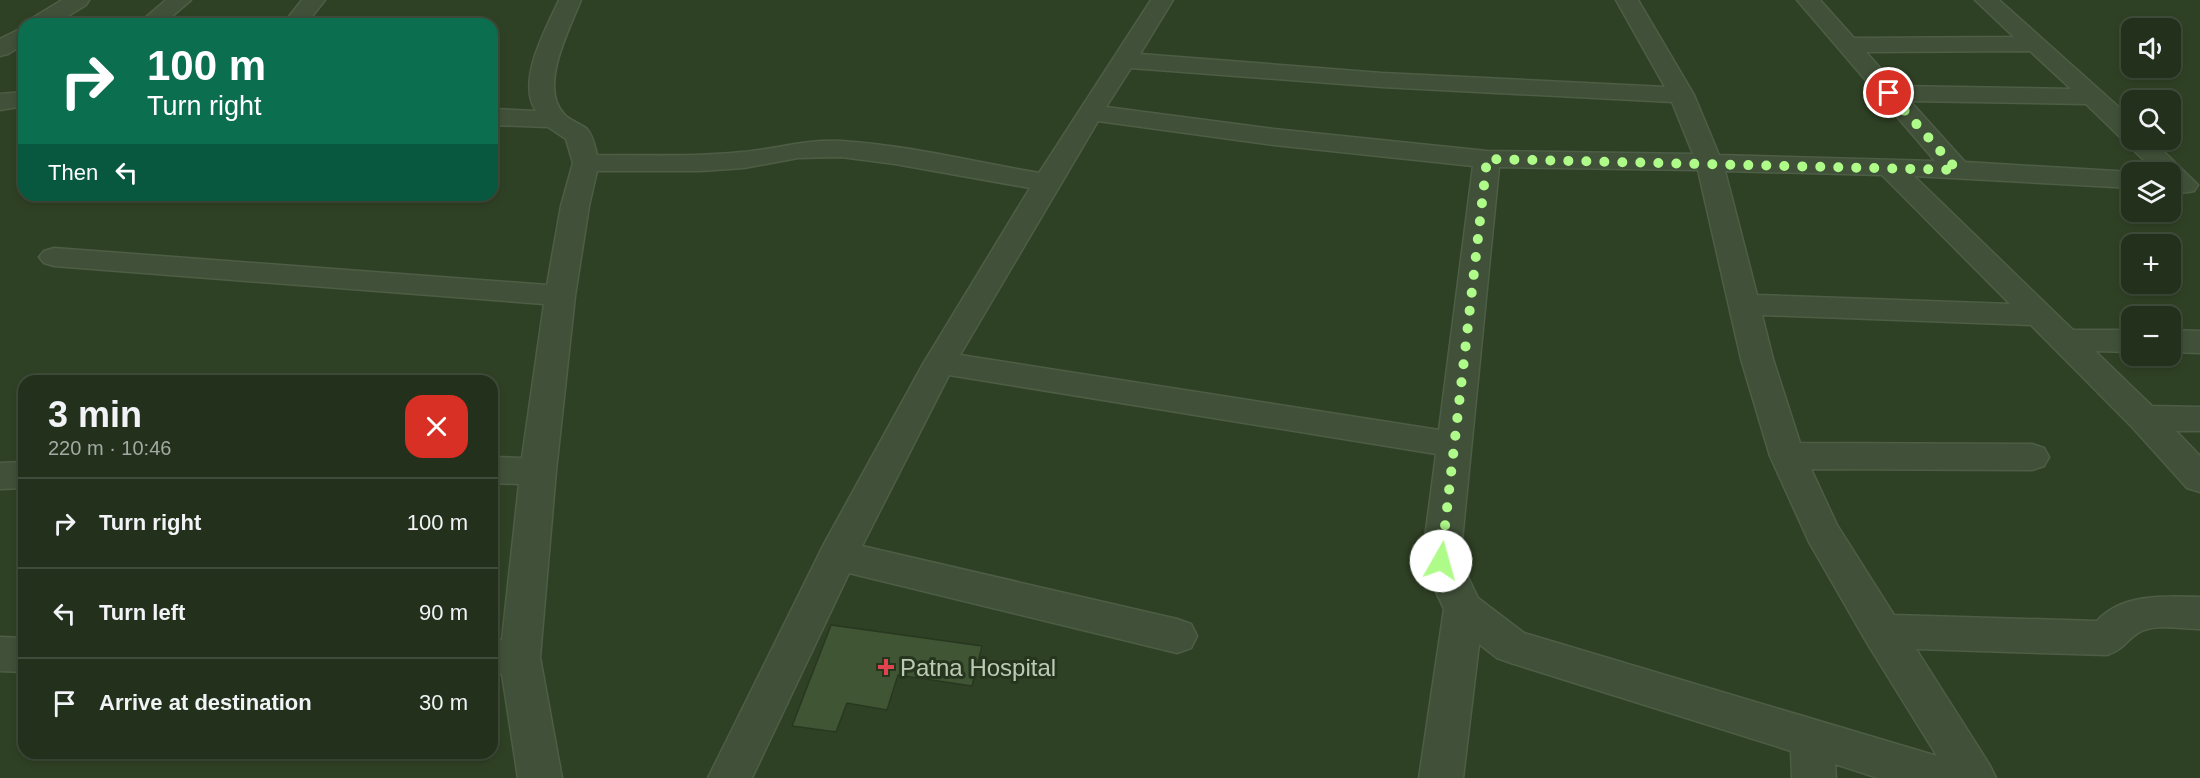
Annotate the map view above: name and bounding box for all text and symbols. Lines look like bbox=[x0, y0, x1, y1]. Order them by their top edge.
map controls bbox=[2121, 18, 2181, 366]
button: sound bbox=[2121, 18, 2181, 78]
icon: right bbox=[48, 42, 126, 120]
text: 100 m bbox=[147, 42, 266, 89]
pin bbox=[1863, 67, 1914, 118]
icon: arrive bbox=[1872, 76, 1905, 109]
button: search bbox=[2121, 90, 2181, 150]
text: Turn right bbox=[147, 91, 262, 121]
icon: left bbox=[110, 156, 143, 189]
text: Then bbox=[48, 160, 98, 185]
button: layers bbox=[2121, 162, 2181, 222]
button: + bbox=[2121, 234, 2181, 294]
button: − bbox=[2121, 306, 2181, 366]
text: 3 min bbox=[48, 394, 142, 435]
button: close bbox=[405, 395, 468, 458]
text: 220 m · 10:46 bbox=[48, 437, 171, 459]
icon: right bbox=[48, 507, 81, 540]
text: Turn right bbox=[99, 510, 201, 535]
text: 100 m bbox=[407, 510, 468, 535]
position arrow bbox=[1409, 529, 1473, 593]
icon: left bbox=[48, 597, 81, 630]
text: Turn left bbox=[99, 600, 185, 625]
text: 90 m bbox=[419, 600, 468, 625]
place label: Patna Hospital bbox=[900, 654, 1056, 681]
marker: Patna Hospital bbox=[877, 658, 895, 676]
icon: arrive bbox=[48, 687, 81, 720]
text: Arrive at destination bbox=[99, 690, 312, 715]
text: 30 m bbox=[419, 690, 468, 715]

